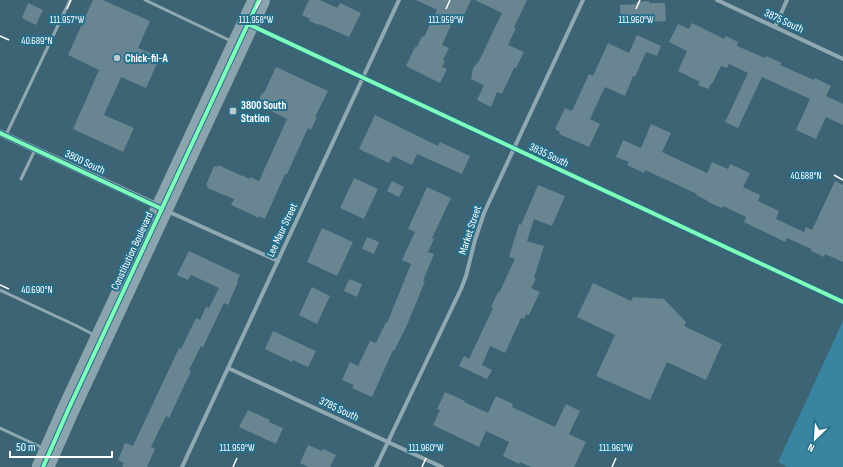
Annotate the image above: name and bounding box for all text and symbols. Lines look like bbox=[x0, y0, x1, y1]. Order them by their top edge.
street label: 3875 South bbox=[762, 6, 806, 36]
text: 111.957°W bbox=[50, 14, 85, 26]
text: 111.958°W bbox=[239, 14, 274, 26]
text: 111.959°W bbox=[429, 14, 464, 26]
text: 111.960°W bbox=[618, 14, 654, 26]
text: 40.689°N bbox=[21, 35, 53, 47]
place label: Chick-fil-A bbox=[125, 52, 168, 65]
marker: Chick-fil-A bbox=[112, 53, 122, 63]
place label: 3800 South Station bbox=[241, 99, 287, 125]
marker: 3800 South Station bbox=[228, 106, 238, 116]
street label: 3835 South bbox=[527, 140, 571, 170]
street label: 3800 South bbox=[63, 147, 107, 177]
text: 40.688°N bbox=[790, 170, 822, 182]
street label: Lee Maur Street bbox=[264, 200, 300, 259]
street label: Market Street bbox=[456, 203, 484, 256]
street label: Constitution Boulevard bbox=[108, 210, 156, 292]
text: 40.690°N bbox=[21, 284, 53, 296]
street label: 3785 South bbox=[317, 394, 361, 424]
north arrow bbox=[795, 419, 835, 459]
scale bar bbox=[10, 433, 112, 459]
text: 50 m bbox=[16, 440, 36, 455]
text: N bbox=[805, 440, 816, 455]
text: 111.959°W bbox=[220, 442, 255, 454]
text: 111.960°W bbox=[408, 442, 444, 454]
text: 111.961°W bbox=[599, 442, 633, 454]

